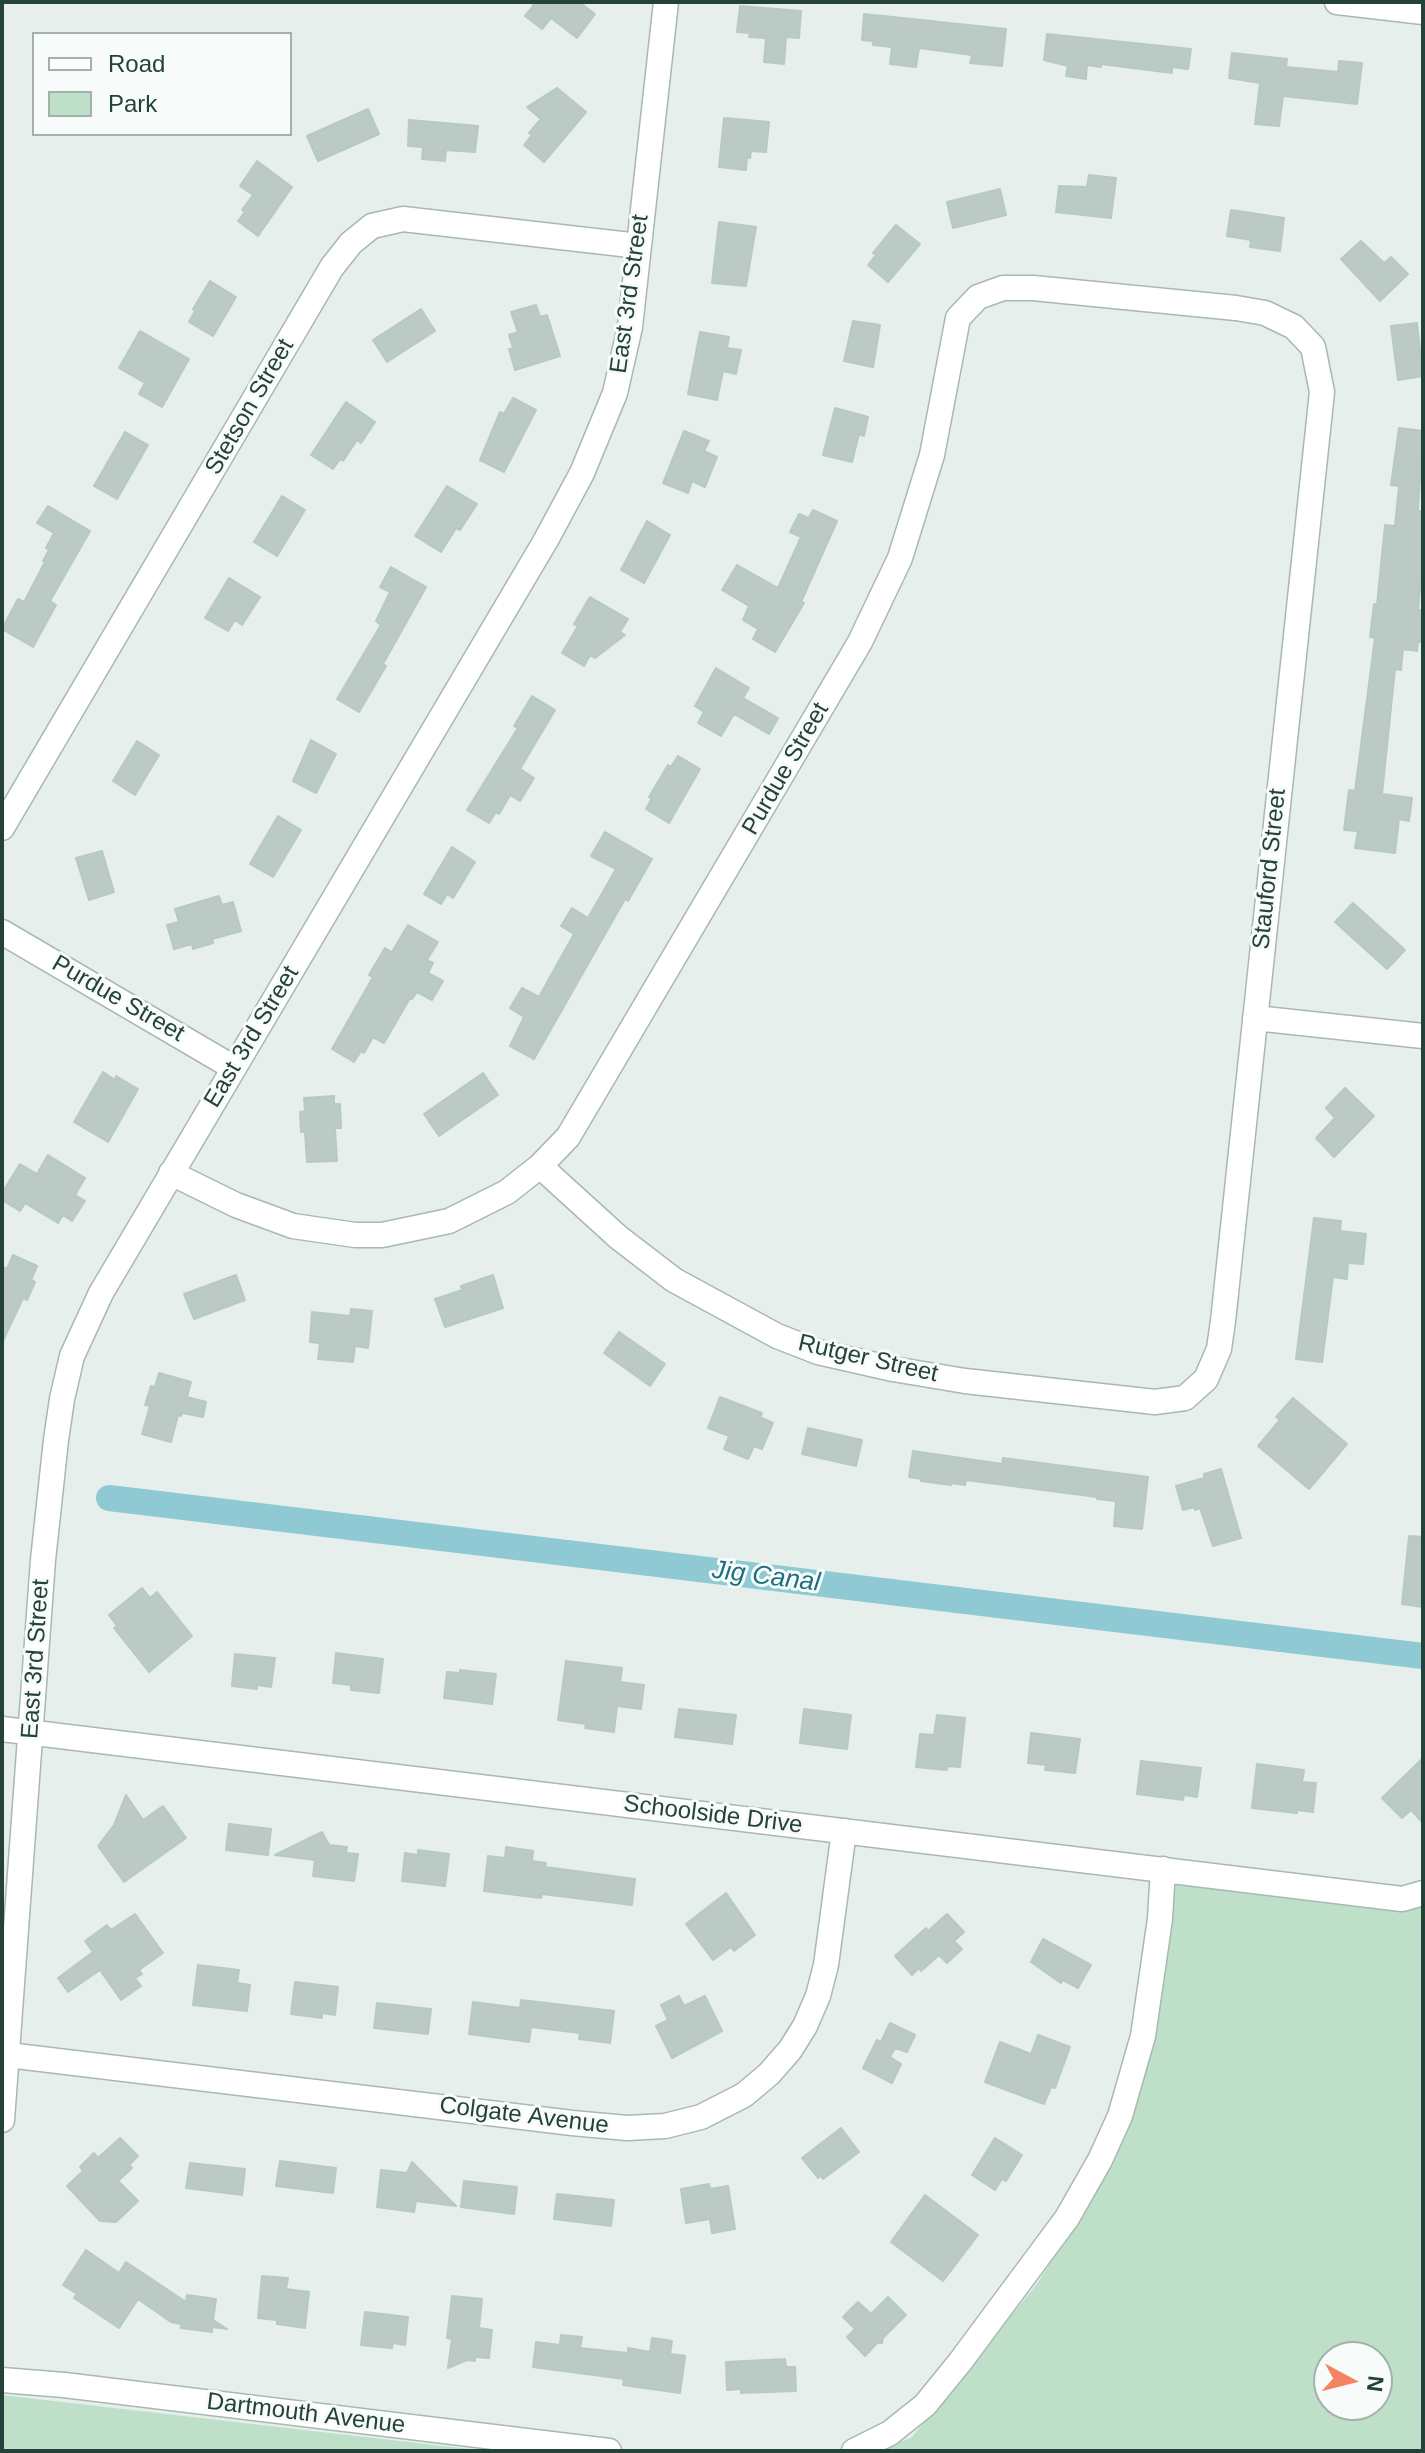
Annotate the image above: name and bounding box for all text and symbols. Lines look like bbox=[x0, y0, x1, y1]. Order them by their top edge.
legend bbox=[32, 32, 292, 136]
text: Road bbox=[108, 50, 165, 77]
text: Park bbox=[108, 90, 157, 117]
street label: East 3rd Street bbox=[605, 213, 655, 375]
street label: Stetson Street bbox=[200, 334, 300, 480]
street label: Purdue Street bbox=[737, 698, 835, 840]
street label: Stauford Street bbox=[1247, 787, 1293, 951]
street label: Purdue Street bbox=[47, 950, 189, 1048]
street label: East 3rd Street bbox=[198, 961, 306, 1113]
street label: Rutger Street bbox=[795, 1329, 941, 1389]
water label: Jig Canal bbox=[710, 1555, 822, 1599]
street label: East 3rd Street bbox=[16, 1578, 56, 1740]
street label: Schoolside Drive bbox=[622, 1790, 804, 1840]
street label: Colgate Avenue bbox=[438, 2091, 610, 2141]
north arrow bbox=[1313, 2341, 1393, 2421]
text: N bbox=[1362, 2374, 1389, 2393]
street label: Dartmouth Avenue bbox=[205, 2388, 407, 2440]

